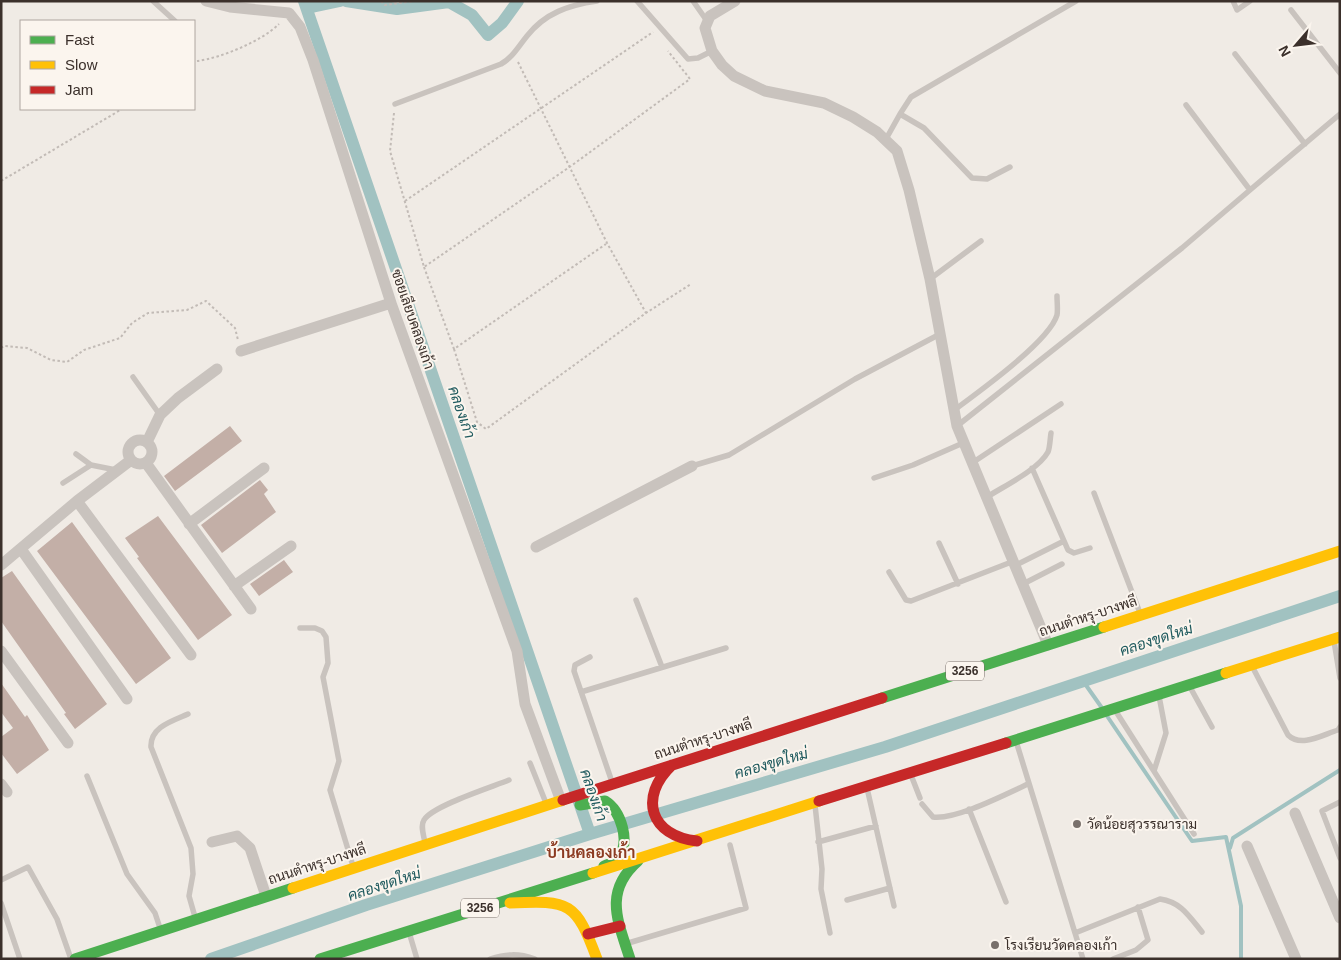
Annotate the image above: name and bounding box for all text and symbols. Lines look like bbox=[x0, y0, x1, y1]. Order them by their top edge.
legend bbox=[20, 20, 195, 110]
north arrow bbox=[1271, 20, 1321, 70]
text: Fast bbox=[65, 31, 95, 48]
text: N bbox=[1275, 43, 1294, 59]
text: Slow bbox=[65, 56, 98, 73]
text: Jam bbox=[65, 81, 93, 98]
street label: ซอยเลียบคลองเก้า bbox=[388, 267, 439, 371]
water label: คลองเก้า bbox=[445, 383, 480, 440]
street label: ถนนตำหรุ-บางพลี bbox=[1037, 592, 1140, 641]
water label: คลองขุดใหม่ bbox=[1117, 618, 1197, 662]
road number: 3256 bbox=[946, 661, 984, 680]
street label: ถนนตำหรุ-บางพลี bbox=[652, 715, 755, 764]
water label: คลองขุดใหม่ bbox=[732, 743, 812, 784]
water label: คลองเก้า bbox=[577, 766, 612, 823]
place label: วัดน้อยสุวรรณาราม bbox=[1087, 815, 1197, 834]
marker: วัดน้อยสุวรรณาราม bbox=[1071, 818, 1083, 830]
street label: ถนนตำหรุ-บางพลี bbox=[266, 840, 369, 889]
district label: บ้านคลองเก้า bbox=[547, 841, 635, 861]
water label: คลองขุดใหม่ bbox=[345, 863, 425, 907]
road number: 3256 bbox=[461, 898, 499, 918]
place label: โรงเรียนวัดคลองเก้า bbox=[1004, 936, 1117, 953]
marker: โรงเรียนวัดคลองเก้า bbox=[989, 939, 1001, 951]

